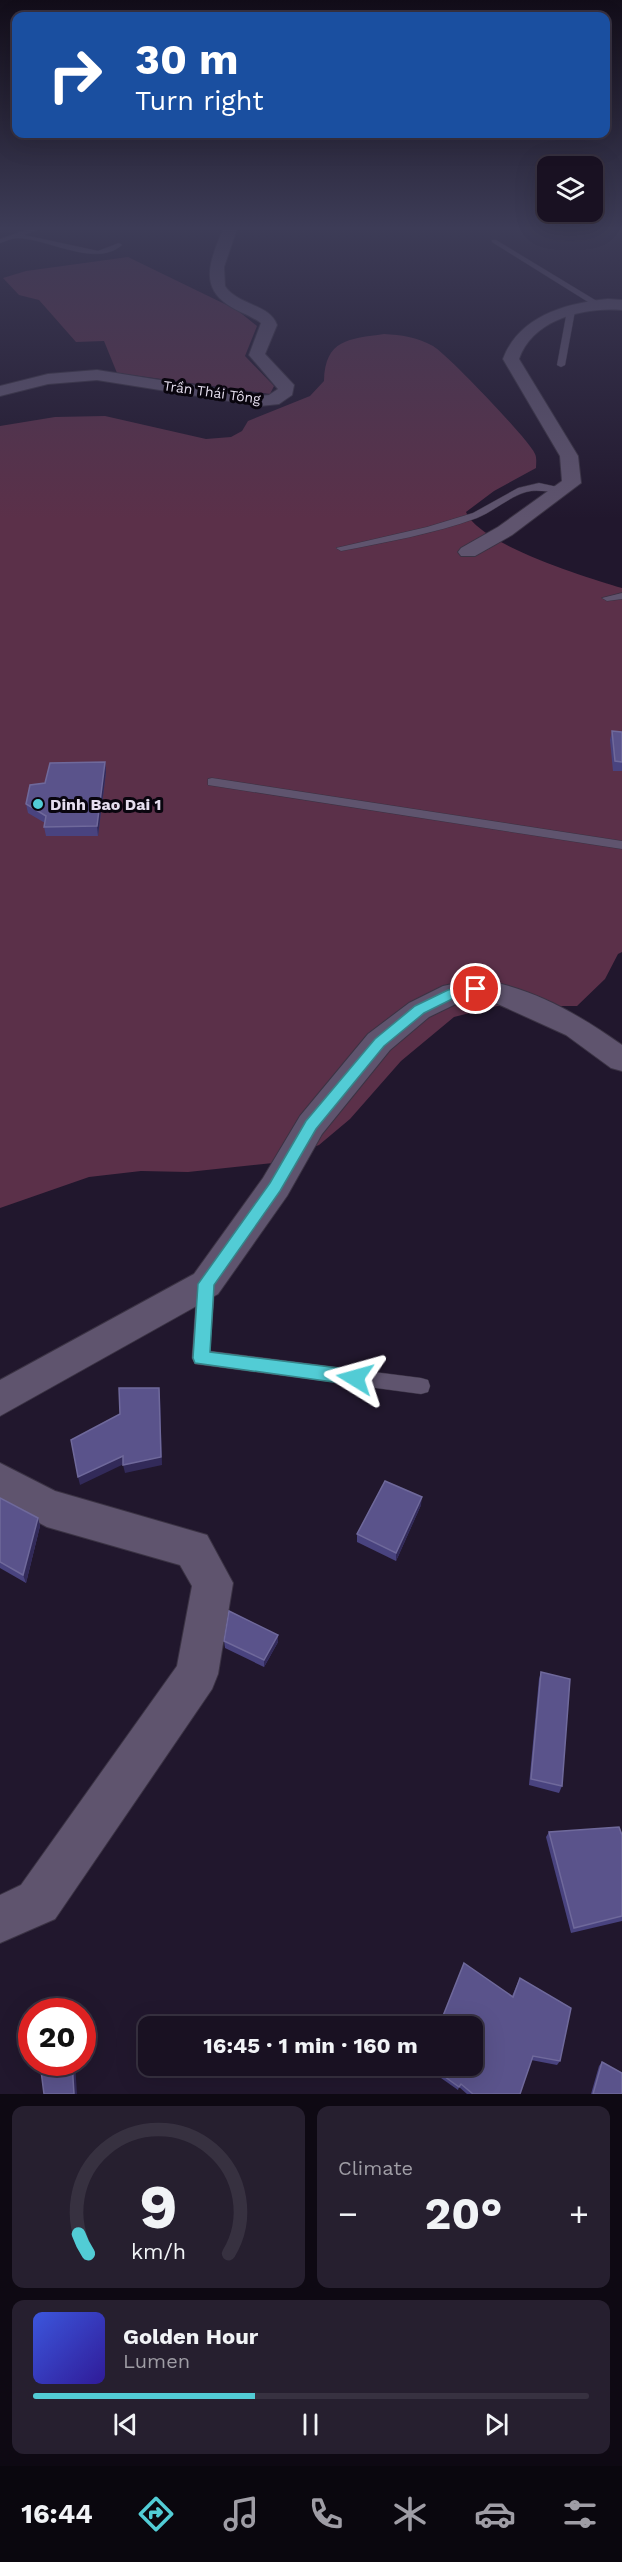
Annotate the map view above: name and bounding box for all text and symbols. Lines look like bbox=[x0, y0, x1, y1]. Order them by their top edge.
text: 30 m bbox=[135, 35, 239, 84]
icon: right bbox=[36, 36, 114, 114]
text: Turn right bbox=[135, 85, 264, 117]
map controls bbox=[537, 156, 603, 222]
button: layers bbox=[537, 156, 603, 222]
street label: Trần Thái Tông bbox=[162, 377, 262, 407]
place label: Dinh Bao Dai 1 bbox=[50, 795, 162, 814]
marker: Dinh Bao Dai 1 bbox=[31, 797, 45, 811]
pin bbox=[450, 963, 501, 1014]
icon: arrive bbox=[459, 972, 492, 1005]
position arrow bbox=[323, 1346, 387, 1410]
speed limit sign: 20 bbox=[18, 1998, 96, 2076]
text: 16:45 · 1 min · 160 m bbox=[203, 2033, 418, 2058]
text: Climate bbox=[338, 2156, 413, 2180]
text: 9 bbox=[139, 2170, 178, 2243]
text: 20° bbox=[424, 2187, 503, 2240]
text: − bbox=[338, 2194, 358, 2233]
text: + bbox=[569, 2194, 589, 2233]
text: km/h bbox=[131, 2239, 186, 2264]
text: Golden Hour bbox=[123, 2324, 258, 2349]
text: Lumen bbox=[123, 2349, 190, 2373]
icon: previous bbox=[109, 2408, 142, 2441]
icon: pause bbox=[294, 2408, 327, 2441]
icon: next bbox=[480, 2408, 513, 2441]
icon: directions bbox=[135, 2493, 177, 2535]
icon: music bbox=[220, 2493, 262, 2535]
icon: phone bbox=[305, 2493, 347, 2535]
icon: climate bbox=[389, 2493, 431, 2535]
icon: car bbox=[474, 2493, 516, 2535]
icon: filters bbox=[559, 2493, 601, 2535]
text: 16:44 bbox=[21, 2498, 93, 2530]

